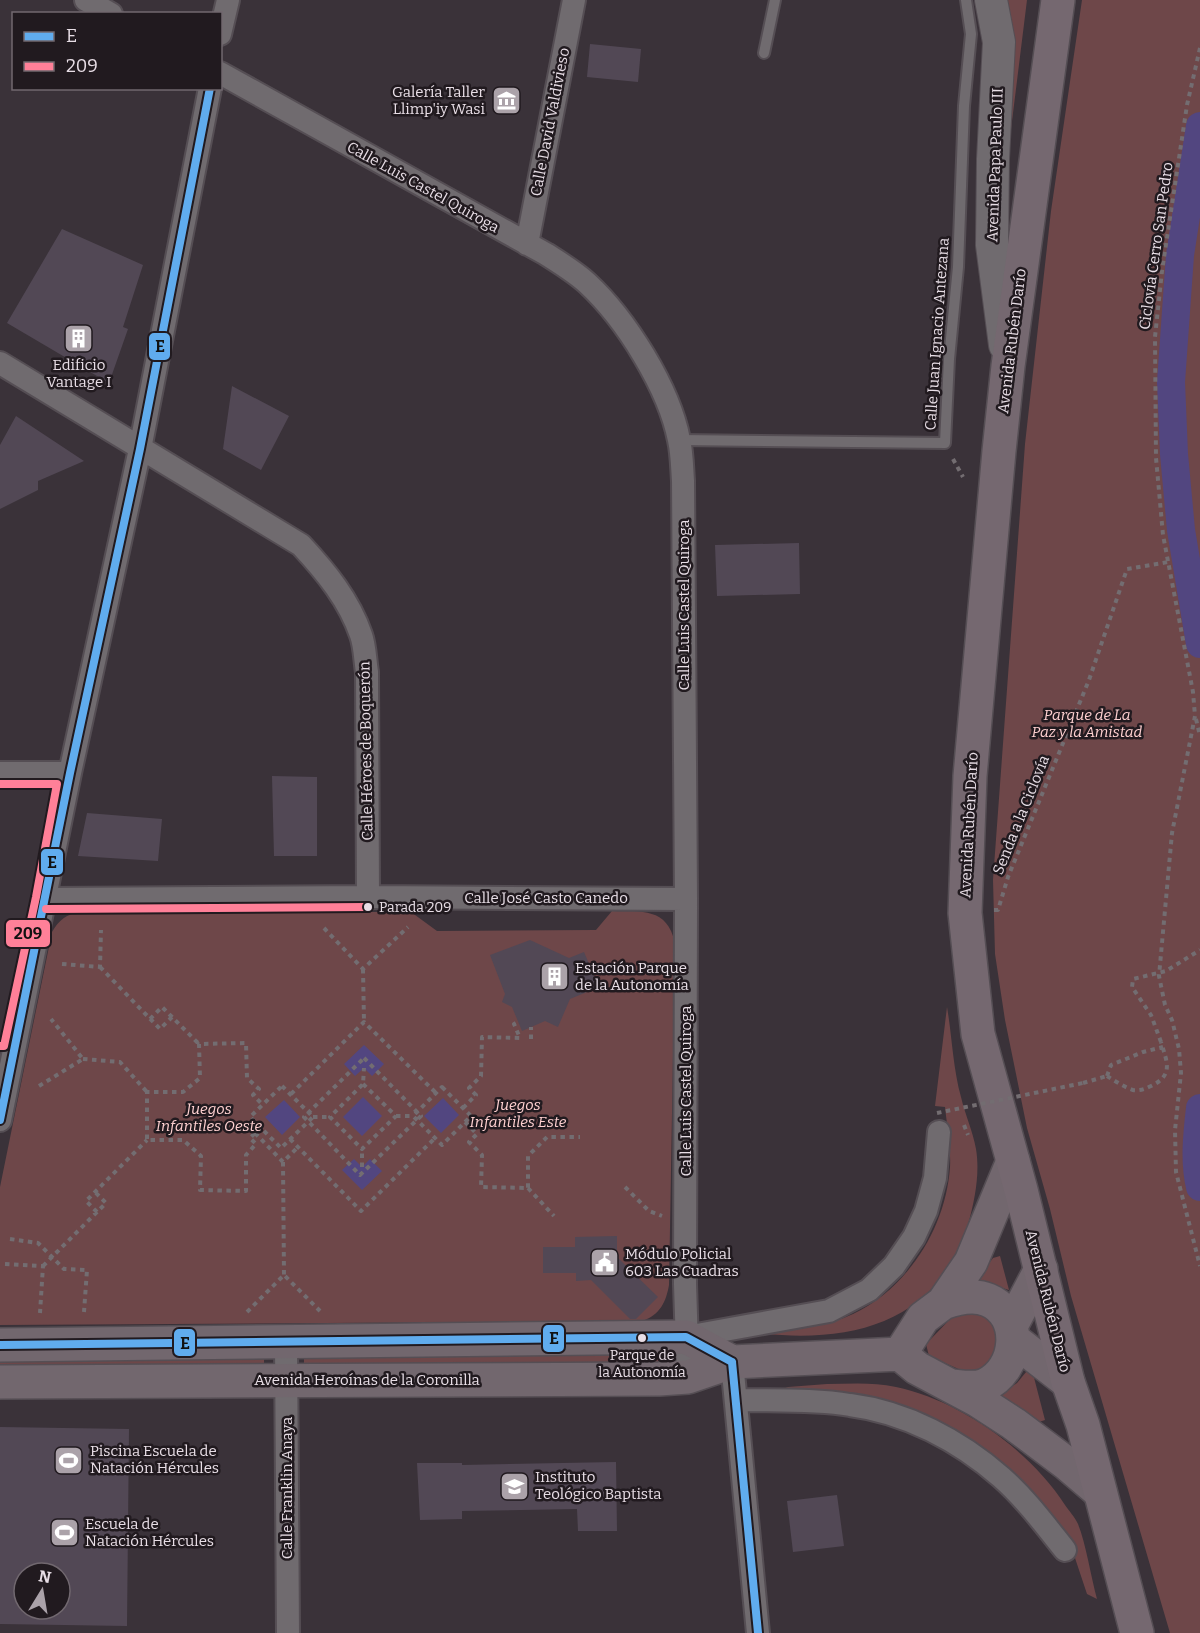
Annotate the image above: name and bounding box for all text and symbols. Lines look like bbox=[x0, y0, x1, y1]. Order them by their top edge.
legend bbox=[12, 12, 222, 90]
text: E bbox=[66, 25, 77, 47]
street label: Calle David Valdivieso bbox=[527, 46, 573, 198]
text: 209 bbox=[66, 55, 98, 77]
place label: Galería Taller Llimp'iy Wasi bbox=[392, 83, 486, 118]
museum icon: Galería Taller Llimp'iy Wasi bbox=[490, 85, 522, 117]
street label: Avenida Papa Paulo III bbox=[983, 88, 1007, 242]
street label: Calle Luis Castel Quiroga bbox=[344, 138, 502, 236]
street label: Ciclovía Cerro San Pedro bbox=[1135, 161, 1177, 331]
street label: Calle Juan Ignacio Antezana bbox=[921, 237, 953, 431]
street label: Avenida Rubén Darío bbox=[994, 267, 1030, 415]
building icon: Edificio Vantage I bbox=[63, 322, 95, 354]
line badge: E bbox=[148, 332, 171, 361]
text: E bbox=[155, 337, 165, 356]
place label: Edificio Vantage I bbox=[47, 356, 112, 391]
street label: Calle Luis Castel Quiroga bbox=[675, 519, 693, 691]
street label: Calle Héroes de Boquerón bbox=[355, 661, 377, 841]
park label: Parque de La Paz y la Amistad bbox=[1032, 706, 1143, 741]
street label: Avenida Rubén Darío bbox=[956, 752, 982, 898]
street label: Senda a la Ciclovía bbox=[989, 753, 1053, 877]
line badge: E bbox=[40, 848, 64, 876]
text: E bbox=[47, 853, 57, 872]
street label: Calle José Casto Canedo bbox=[464, 889, 628, 907]
place label: Parada 209 bbox=[379, 899, 451, 916]
marker: Parada 209 bbox=[362, 901, 374, 913]
line badge: 209 bbox=[5, 919, 51, 948]
text: 209 bbox=[14, 924, 42, 943]
place label: Estación Parque de la Autonomía bbox=[575, 959, 689, 994]
building icon: Estación Parque de la Autonomía bbox=[538, 961, 570, 993]
street label: Calle Luis Castel Quiroga bbox=[677, 1005, 695, 1177]
park label: Juegos Infantiles Este bbox=[470, 1096, 567, 1131]
park label: Juegos Infantiles Oeste bbox=[156, 1100, 263, 1135]
street label: Avenida Rubén Darío bbox=[1022, 1228, 1074, 1374]
place label: Módulo Policial 603 Las Cuadras bbox=[625, 1245, 739, 1280]
public building icon: Módulo Policial 603 Las Cuadras bbox=[588, 1247, 620, 1279]
line badge: E bbox=[542, 1324, 565, 1353]
line badge: E bbox=[173, 1328, 196, 1357]
text: E bbox=[549, 1329, 559, 1348]
marker: Parque de la Autonomía bbox=[636, 1332, 648, 1344]
text: E bbox=[180, 1334, 190, 1353]
place label: Parque de la Autonomía bbox=[598, 1347, 686, 1381]
street label: Avenida Heroínas de la Coronilla bbox=[254, 1371, 480, 1389]
street label: Calle Franklin Anaya bbox=[278, 1417, 296, 1559]
place label: Piscina Escuela de Natación Hércules bbox=[90, 1442, 219, 1477]
sports icon: Piscina Escuela de Natación Hércules bbox=[53, 1444, 85, 1476]
place label: Instituto Teológico Baptista bbox=[535, 1468, 662, 1503]
school or university icon: Instituto Teológico Baptista bbox=[498, 1470, 530, 1502]
place label: Escuela de Natación Hércules bbox=[85, 1515, 214, 1550]
sports icon: Escuela de Natación Hércules bbox=[48, 1517, 80, 1549]
north arrow bbox=[12, 1561, 72, 1621]
text: N bbox=[37, 1566, 53, 1587]

